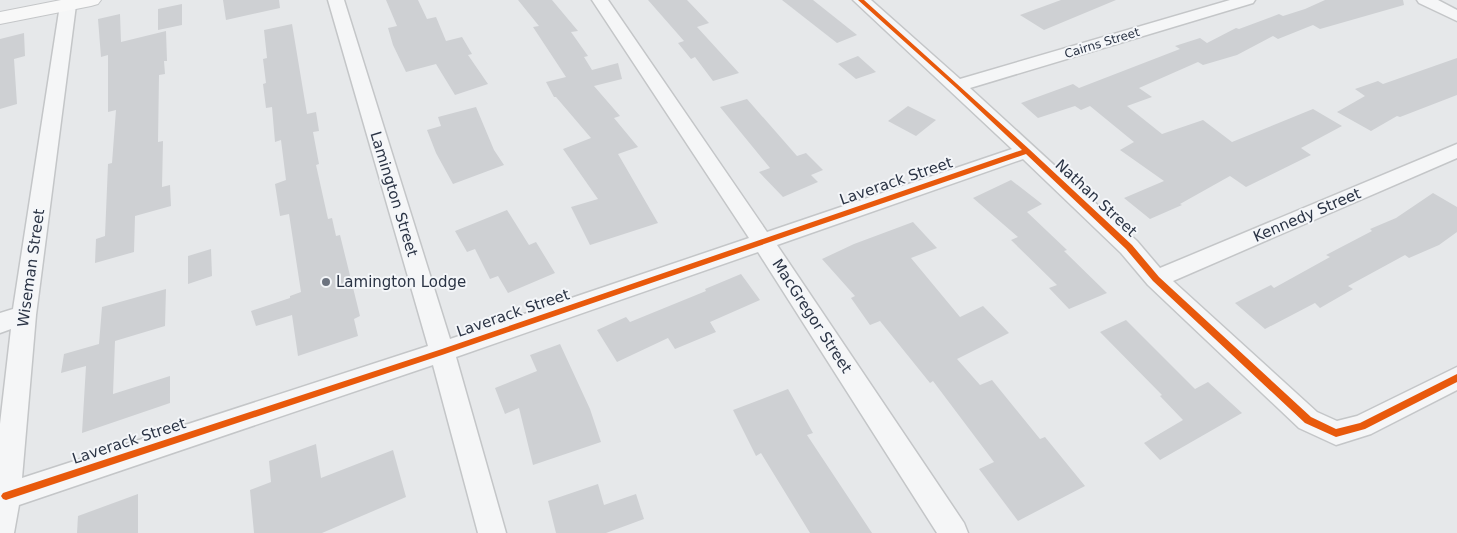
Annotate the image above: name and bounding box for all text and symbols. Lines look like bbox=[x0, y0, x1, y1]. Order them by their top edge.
street label: Cairns Street bbox=[1063, 25, 1142, 61]
street label: Lamington Street bbox=[366, 129, 422, 259]
street label: Laverack Street bbox=[837, 153, 955, 209]
street label: Nathan Street bbox=[1052, 156, 1141, 240]
street label: Kennedy Street bbox=[1250, 184, 1364, 246]
street label: Wiseman Street bbox=[14, 208, 48, 328]
street label: MacGregor Street bbox=[768, 256, 856, 376]
place label: Lamington Lodge bbox=[336, 273, 466, 291]
marker: Lamington Lodge bbox=[320, 276, 332, 288]
street label: Laverack Street bbox=[454, 285, 572, 341]
street label: Laverack Street bbox=[70, 414, 188, 468]

